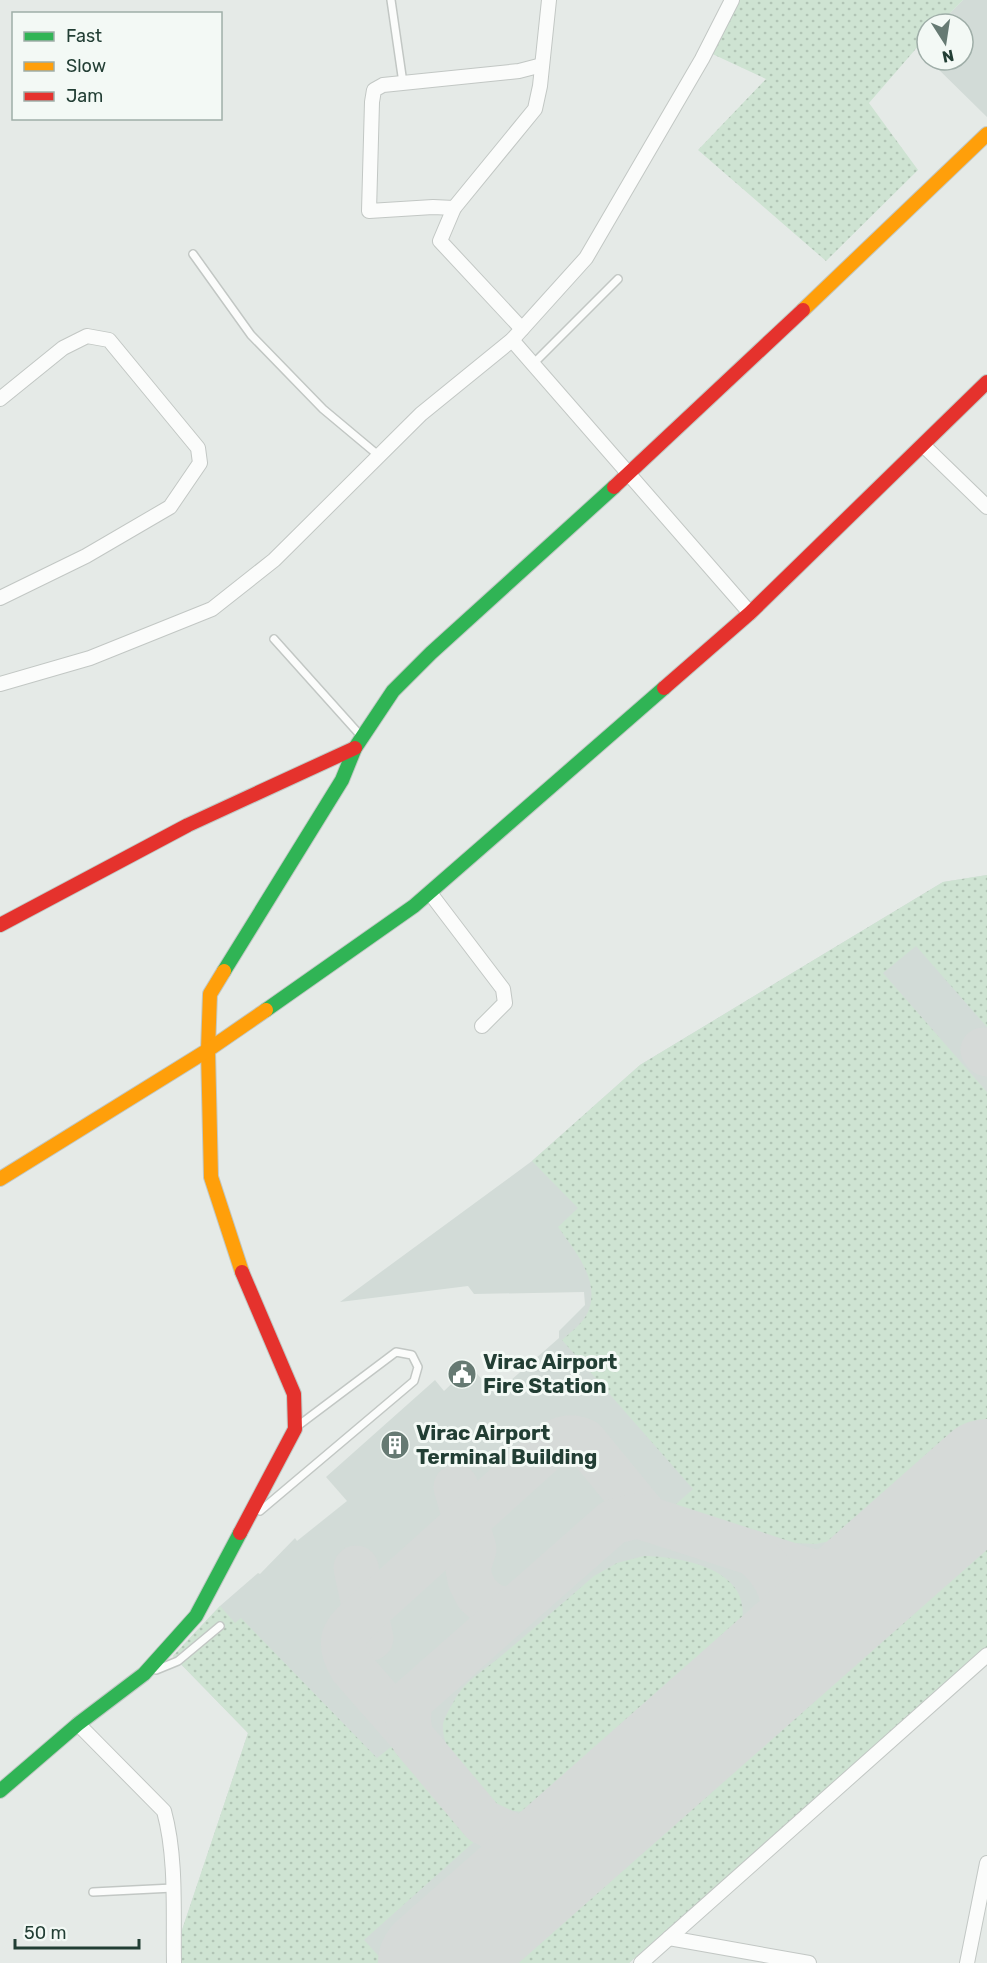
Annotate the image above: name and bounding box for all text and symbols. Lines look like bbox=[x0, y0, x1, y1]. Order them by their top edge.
legend bbox=[12, 12, 222, 120]
north arrow bbox=[915, 12, 975, 72]
text: Fast bbox=[66, 25, 102, 47]
text: N bbox=[940, 46, 956, 67]
text: Slow bbox=[66, 55, 106, 77]
text: Jam bbox=[66, 85, 103, 107]
place label: Virac Airport Fire Station bbox=[483, 1349, 618, 1398]
public building icon: Virac Airport Fire Station bbox=[446, 1358, 478, 1390]
place label: Virac Airport Terminal Building bbox=[416, 1420, 597, 1469]
building icon: Virac Airport Terminal Building bbox=[379, 1429, 411, 1461]
scale bar bbox=[15, 1912, 140, 1950]
text: 50 m bbox=[24, 1922, 67, 1944]

